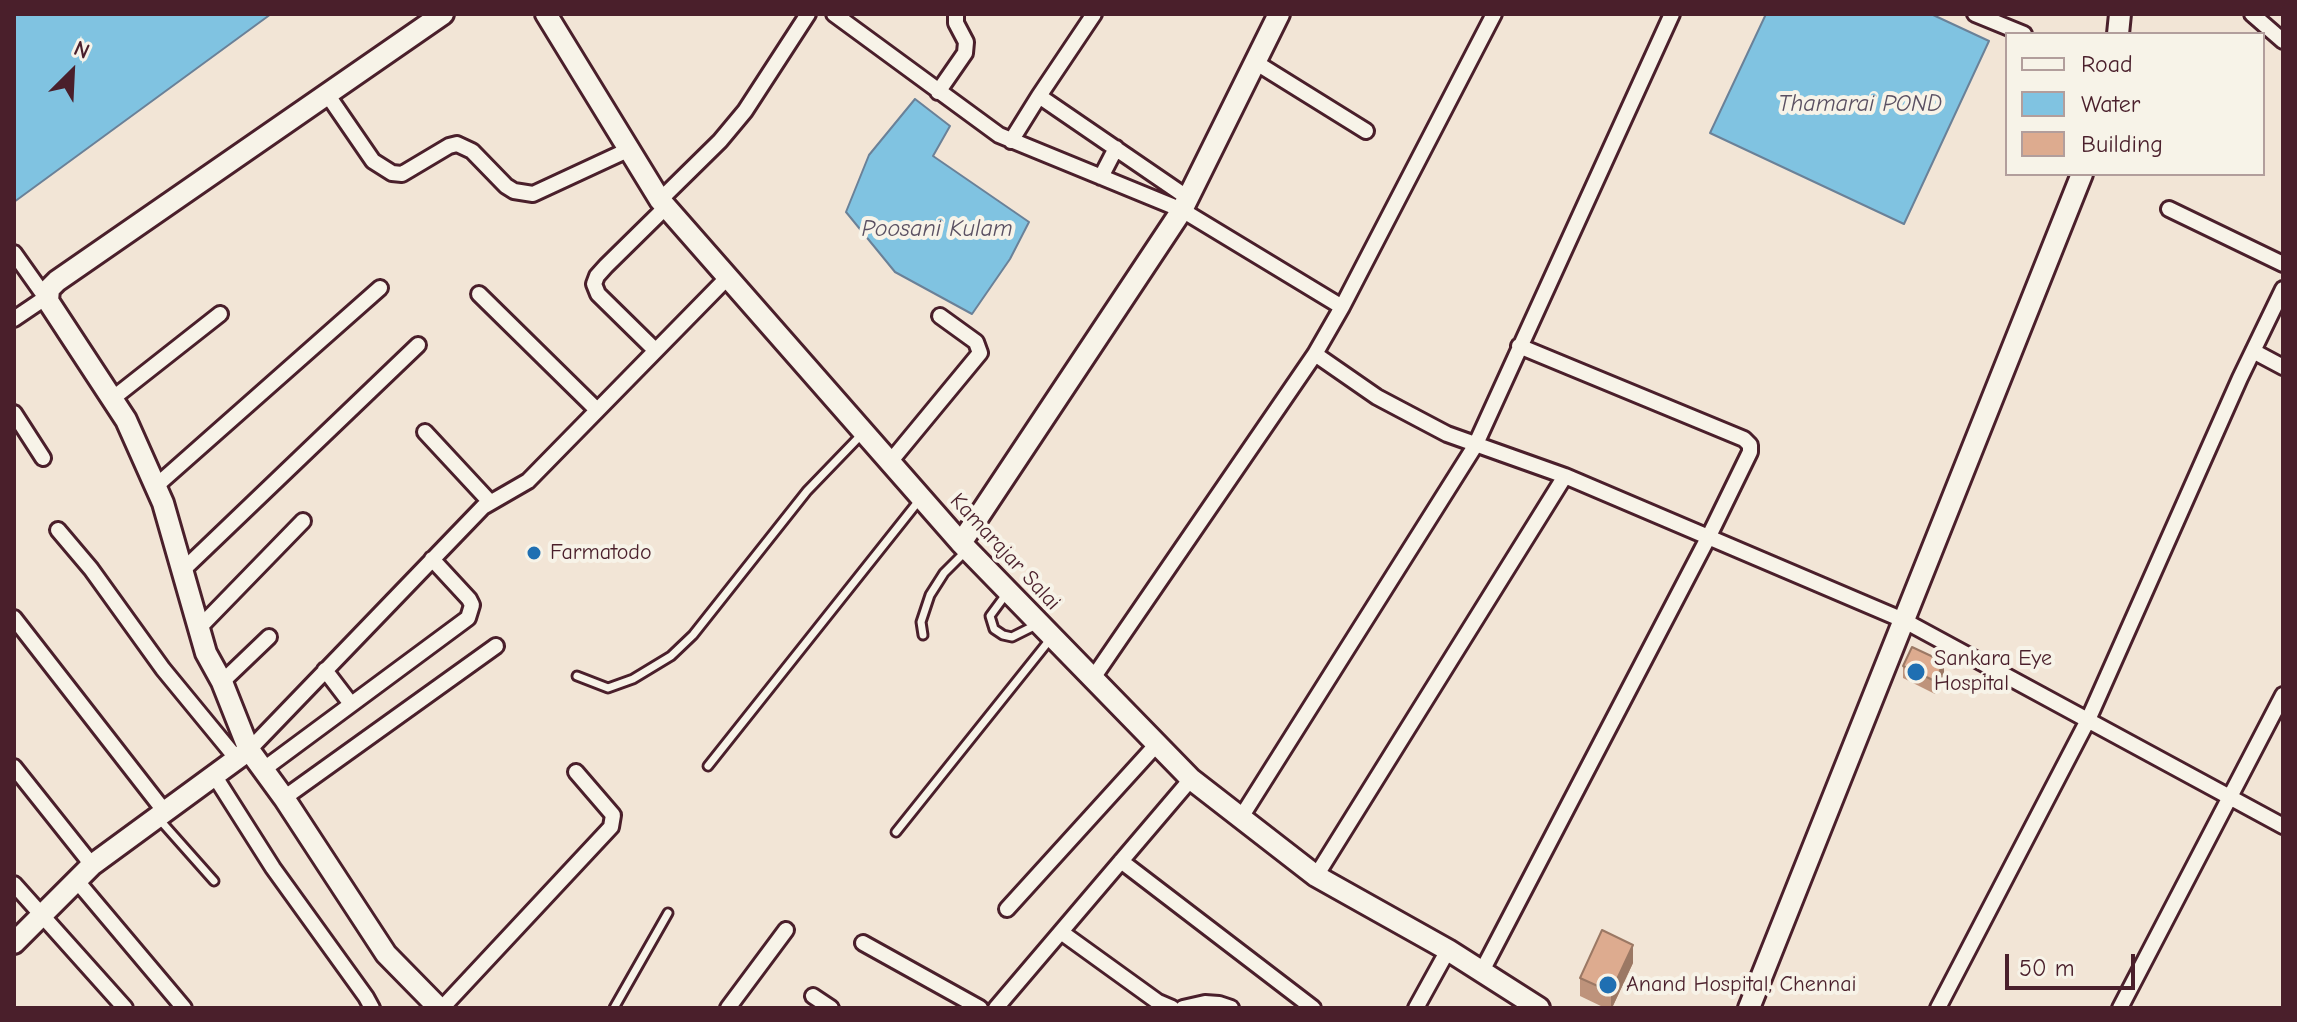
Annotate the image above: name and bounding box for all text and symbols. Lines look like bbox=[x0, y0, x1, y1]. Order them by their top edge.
north arrow bbox=[32, 32, 112, 112]
legend bbox=[2005, 32, 2265, 176]
text: N bbox=[70, 35, 94, 65]
text: Road bbox=[2081, 50, 2133, 78]
water label: Thamarai POND bbox=[1778, 90, 1942, 118]
text: Water bbox=[2081, 90, 2140, 118]
text: Building bbox=[2081, 130, 2163, 158]
water label: Poosani Kulam bbox=[861, 215, 1013, 243]
street label: Kamarajar Salai bbox=[944, 488, 1066, 616]
place label: Farmatodo bbox=[550, 540, 652, 566]
marker: Farmatodo bbox=[525, 544, 543, 562]
place label: Sankara Eye Hospital bbox=[1934, 646, 2052, 698]
marker: Sankara Eye Hospital bbox=[1905, 661, 1927, 683]
scale bar bbox=[2009, 938, 2139, 988]
text: 50 m bbox=[2019, 954, 2075, 982]
place label: Anand Hospital, Chennai bbox=[1626, 972, 1856, 998]
marker: Anand Hospital, Chennai bbox=[1597, 974, 1619, 996]

